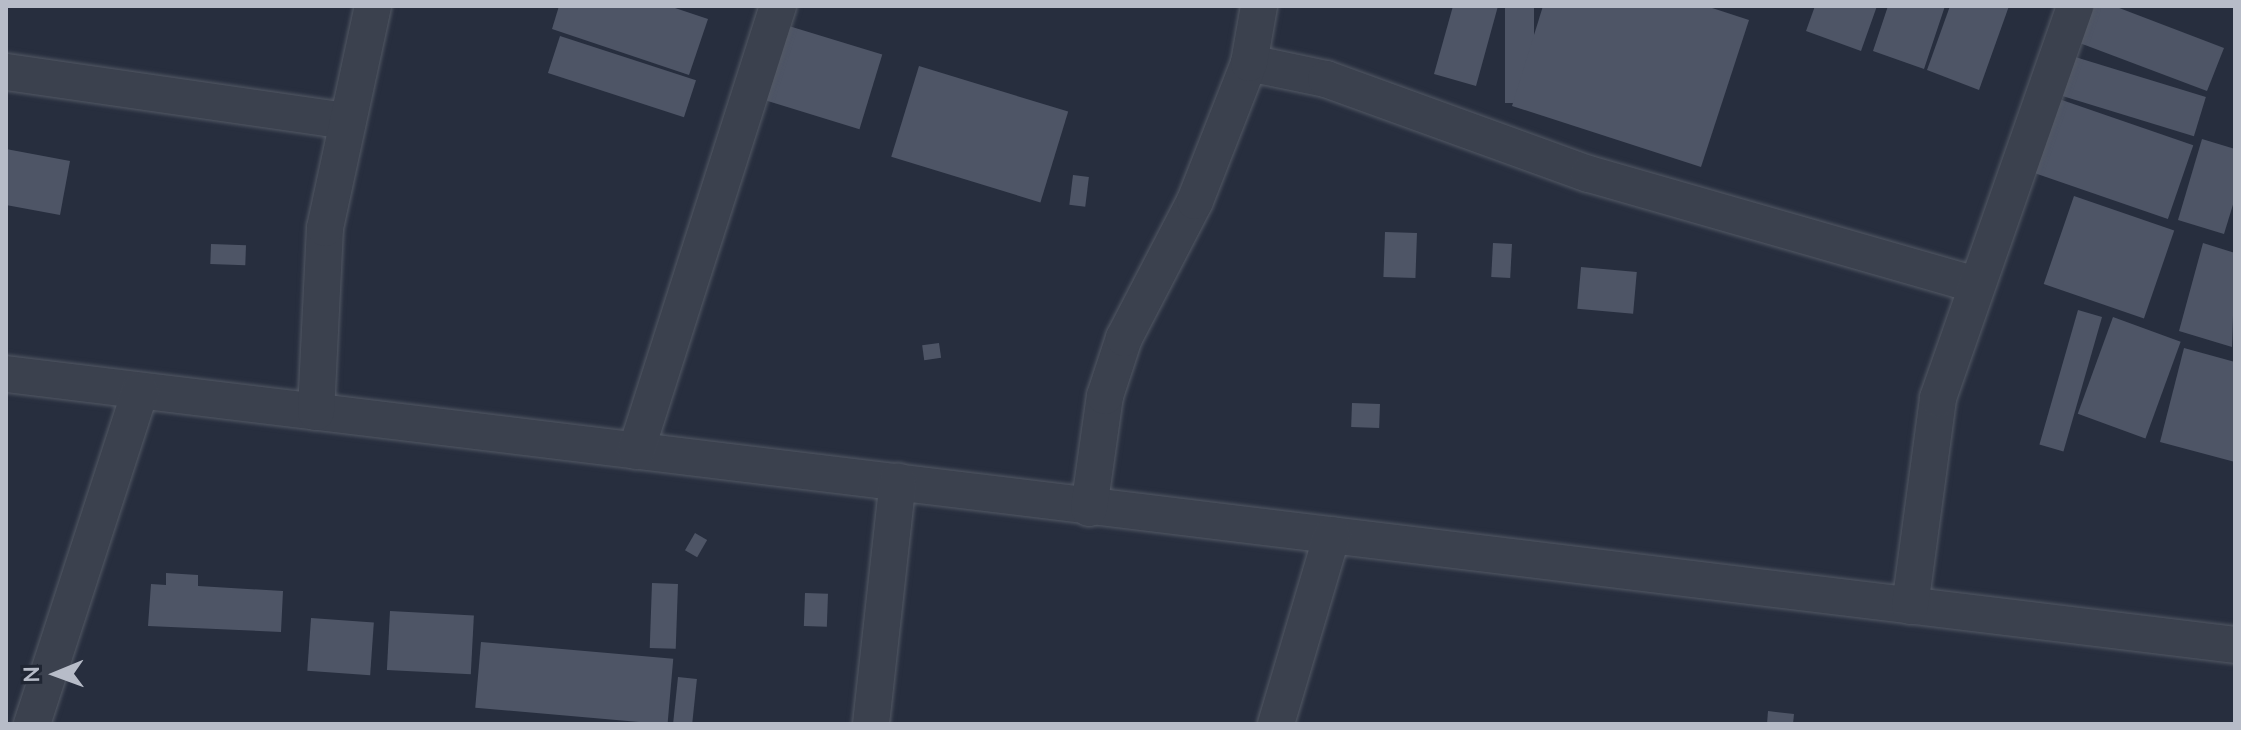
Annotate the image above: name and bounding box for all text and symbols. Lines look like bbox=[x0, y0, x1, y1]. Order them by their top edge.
north arrow bbox=[16, 634, 96, 714]
text: N bbox=[17, 666, 47, 683]

